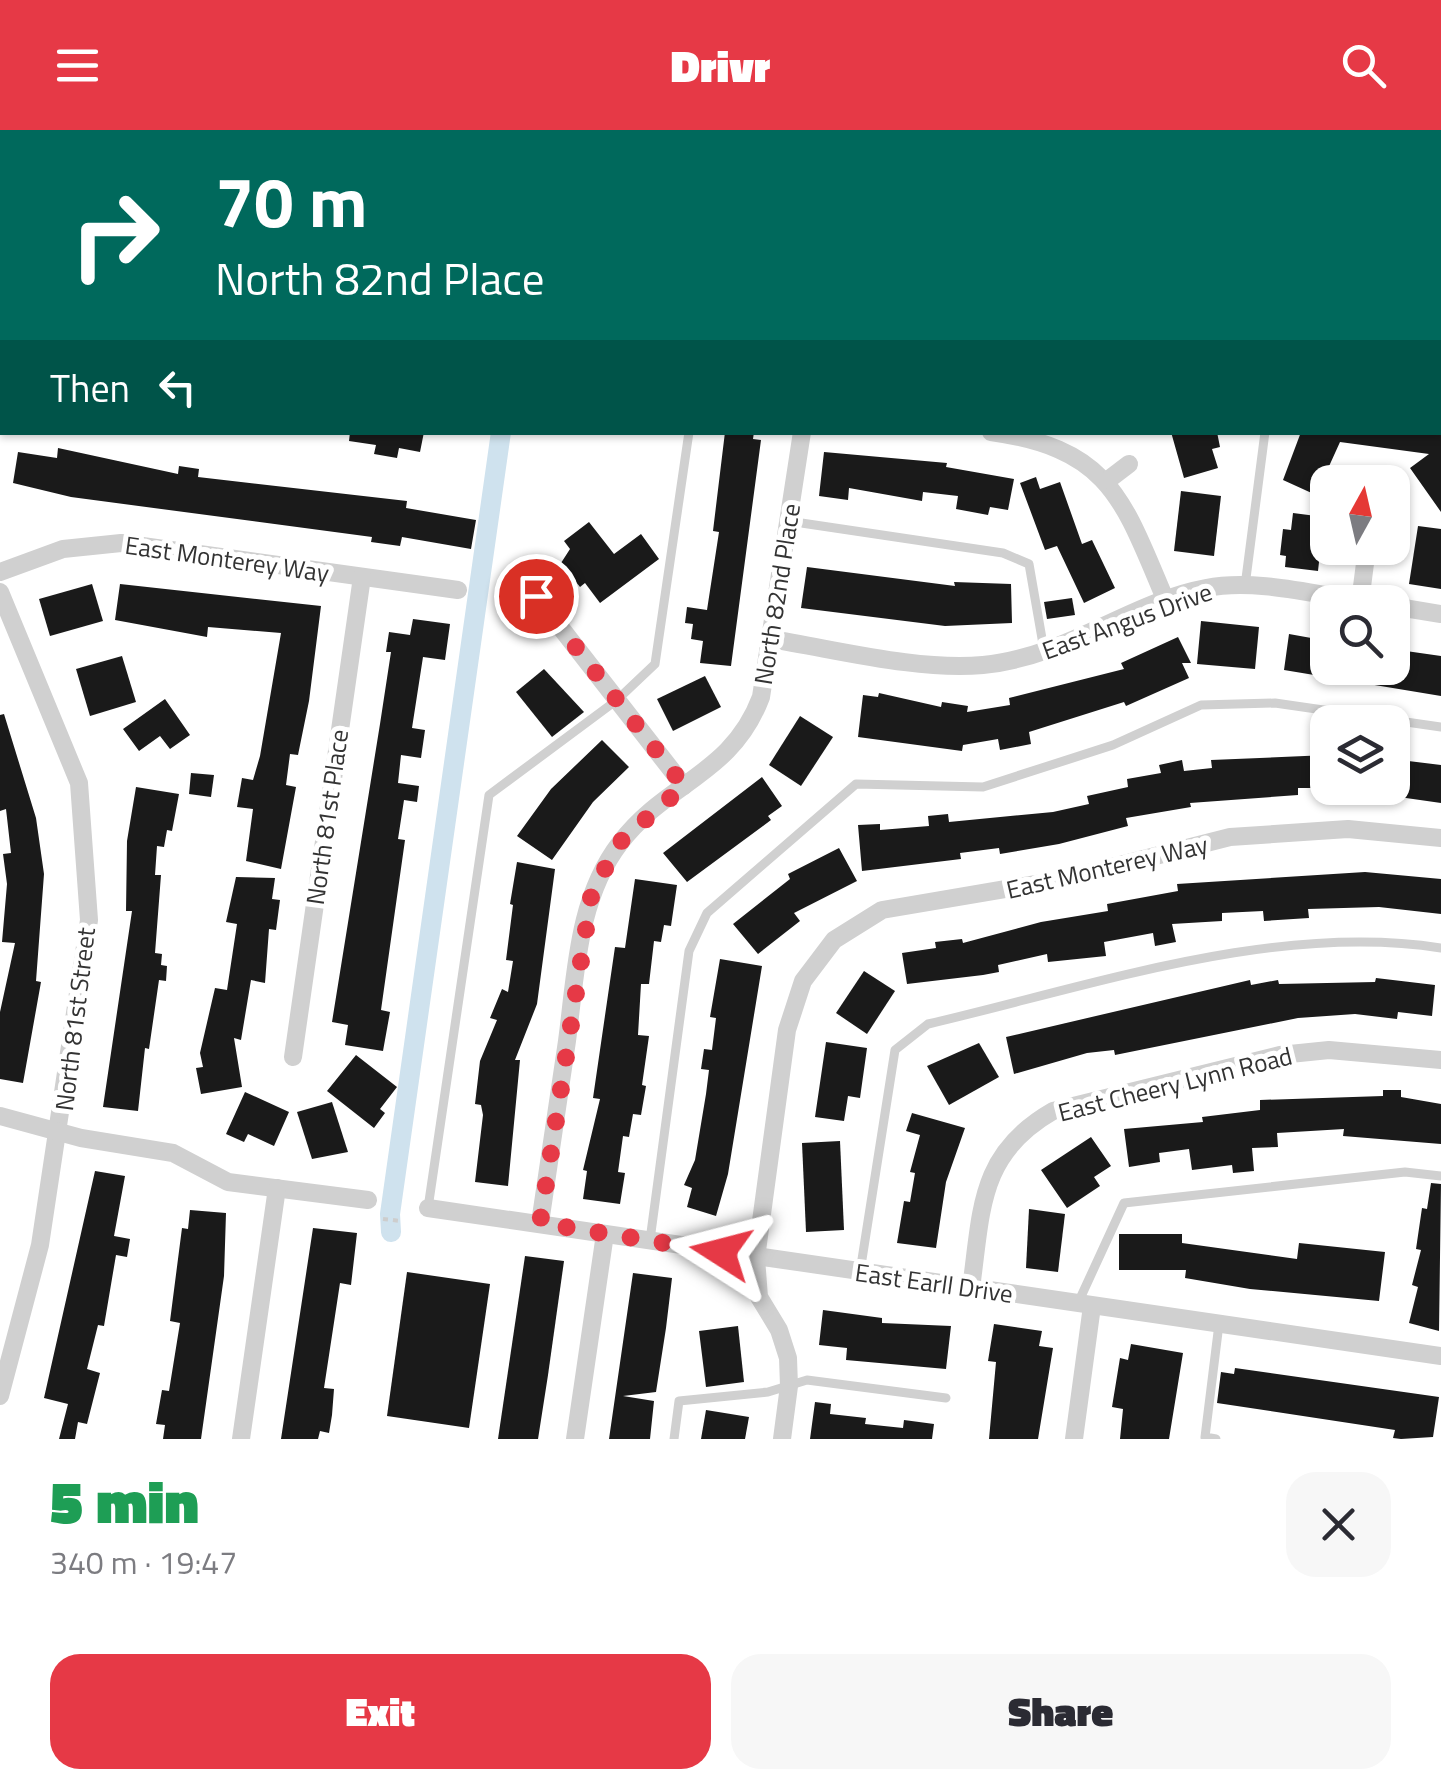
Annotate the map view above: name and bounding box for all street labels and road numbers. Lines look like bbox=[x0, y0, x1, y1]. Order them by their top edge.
street label: North 82nd Place bbox=[744, 501, 810, 687]
street label: East Monterey Way bbox=[123, 526, 331, 592]
street label: East Angus Drive bbox=[1037, 573, 1217, 669]
street label: North 81st Place bbox=[296, 727, 358, 907]
street label: East Monterey Way bbox=[1003, 825, 1211, 909]
street label: North 81st Street bbox=[45, 925, 105, 1113]
street label: East Cheery Lynn Road bbox=[1054, 1037, 1296, 1131]
street label: East Earll Drive bbox=[853, 1253, 1015, 1313]

